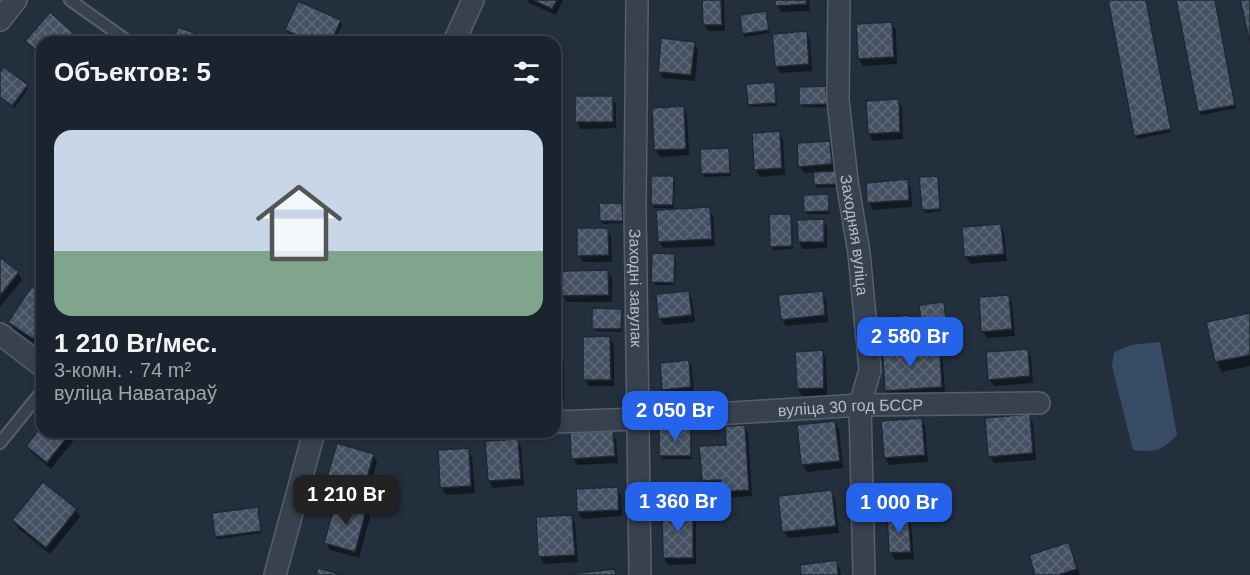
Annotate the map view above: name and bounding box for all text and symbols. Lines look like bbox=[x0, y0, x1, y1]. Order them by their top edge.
icon: filters bbox=[510, 56, 543, 89]
text: Объектов: 5 bbox=[54, 57, 211, 87]
icon: home bbox=[245, 169, 353, 277]
street label: Заходняя вуліца bbox=[838, 174, 871, 296]
street label: Заходні завулак bbox=[627, 229, 645, 348]
pin: 2 580 Br bbox=[848, 317, 972, 368]
text: 2 580 Br bbox=[871, 325, 949, 347]
text: 1 210 Br/мес. bbox=[54, 328, 217, 358]
text: 3-комн. · 74 m² bbox=[54, 359, 191, 381]
text: вуліца Наватараў bbox=[54, 382, 217, 404]
pin: 2 050 Br bbox=[613, 391, 737, 442]
street label: вуліца 30 год БССР bbox=[777, 396, 923, 419]
text: 2 050 Br bbox=[636, 399, 714, 421]
pin: 1 210 Br bbox=[284, 475, 408, 526]
pin: 1 360 Br bbox=[616, 482, 740, 533]
text: 1 210 Br bbox=[307, 483, 385, 505]
pin: 1 000 Br bbox=[837, 483, 961, 534]
text: 1 360 Br bbox=[639, 490, 717, 512]
text: 1 000 Br bbox=[860, 491, 938, 513]

